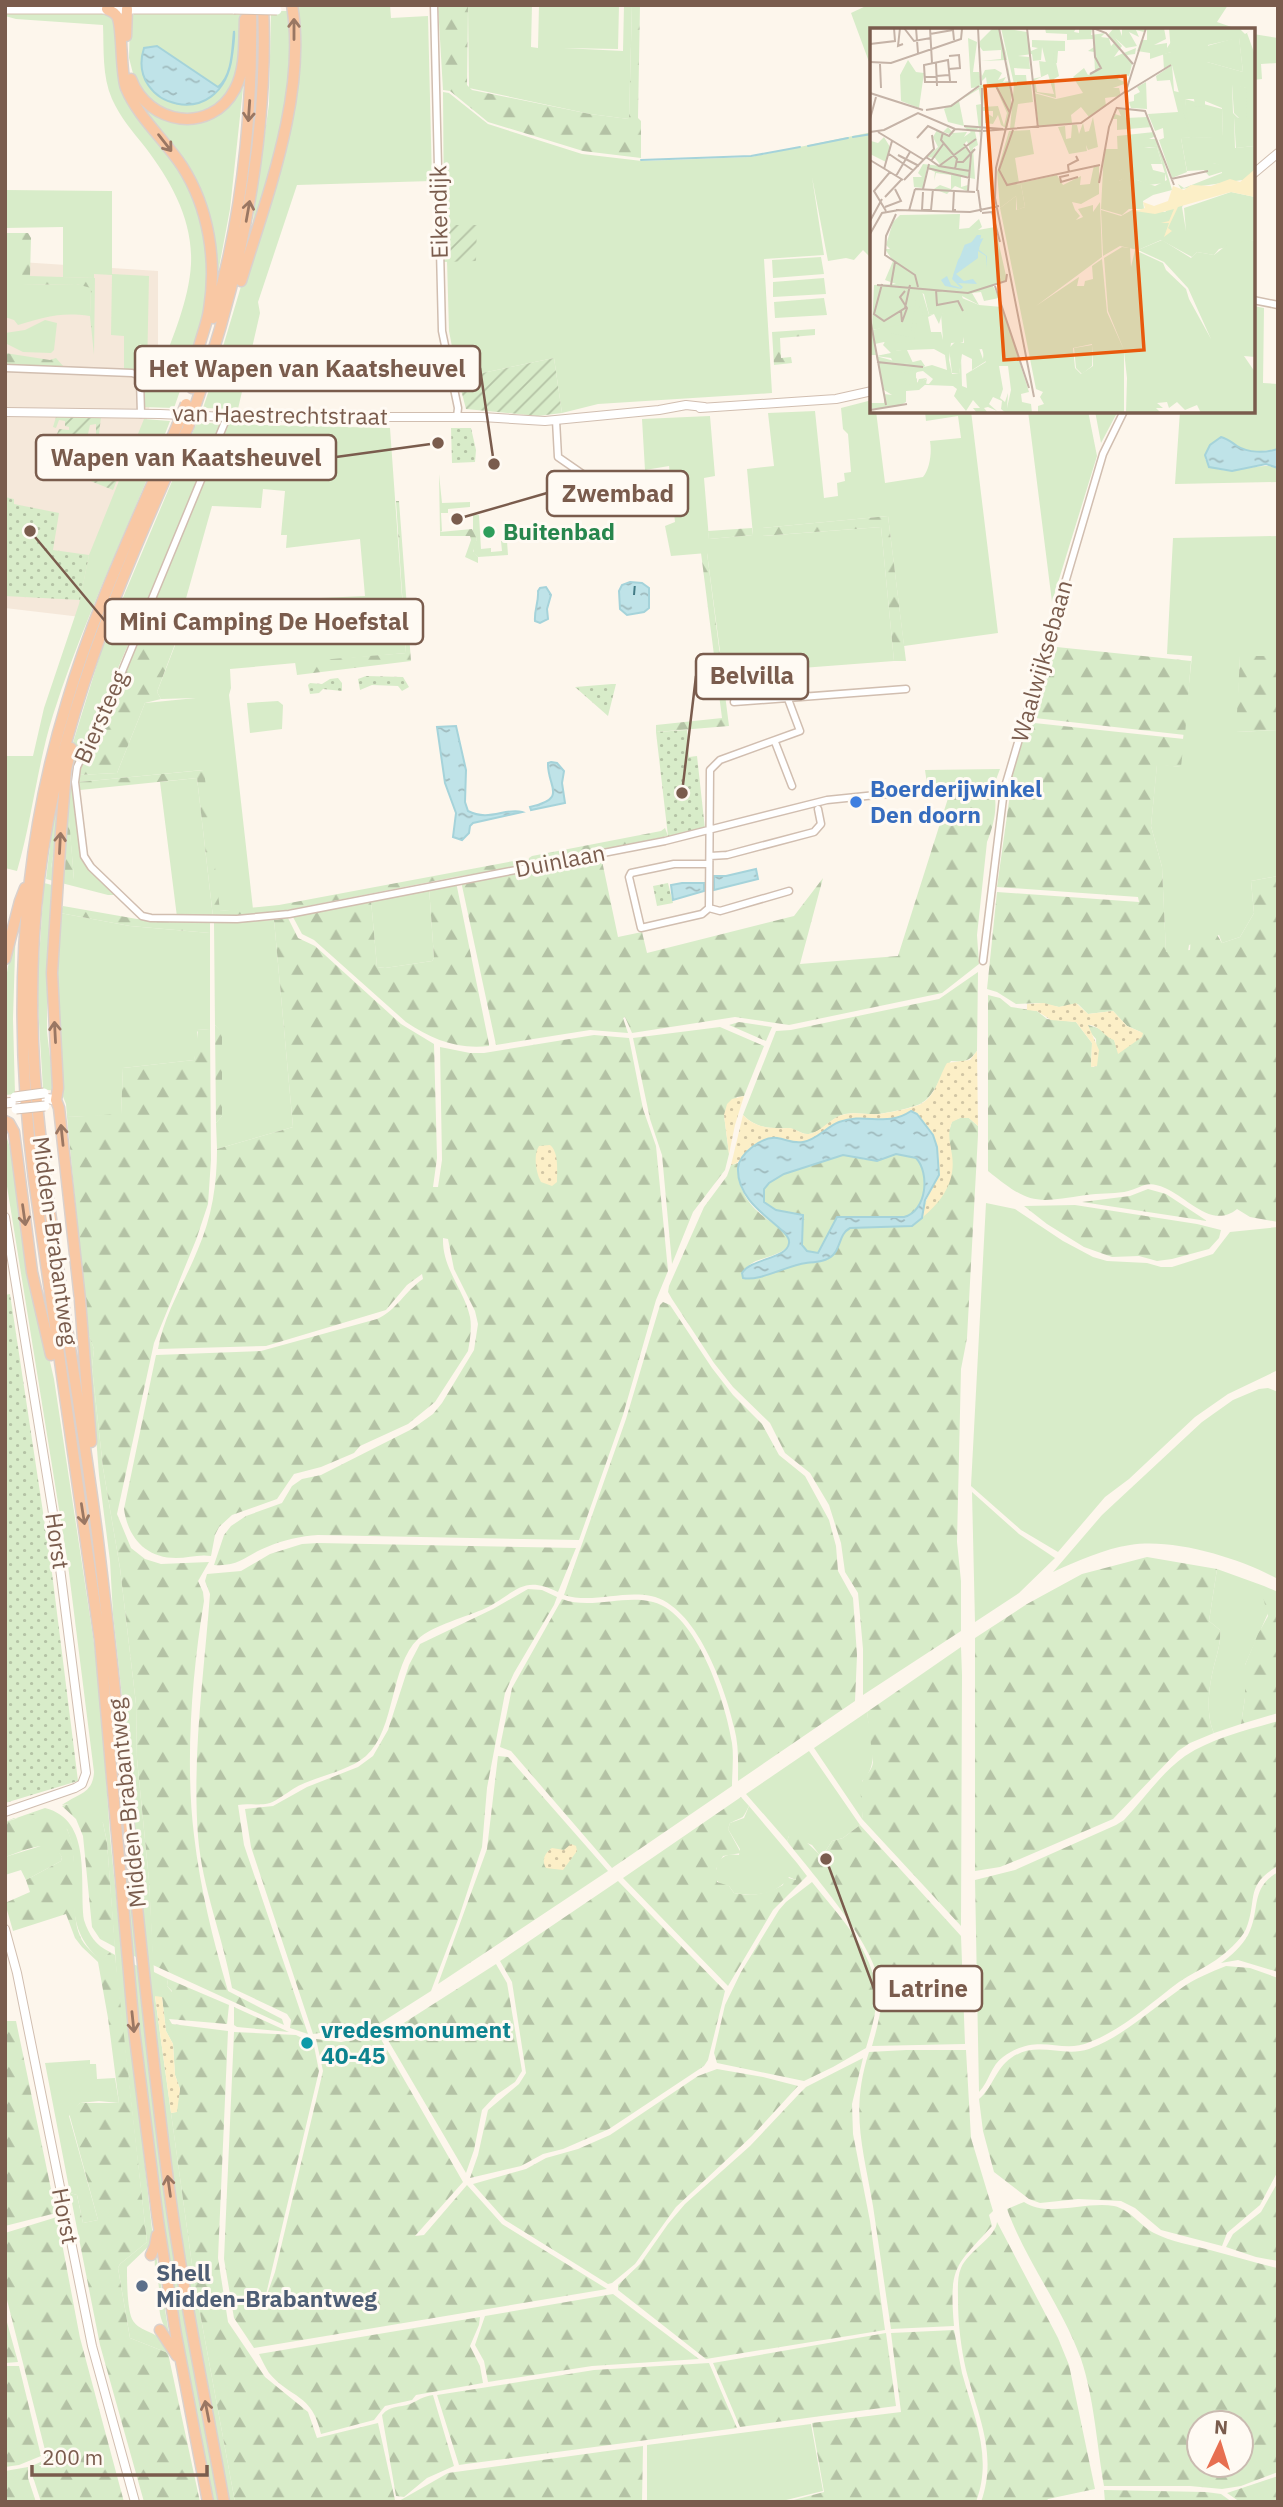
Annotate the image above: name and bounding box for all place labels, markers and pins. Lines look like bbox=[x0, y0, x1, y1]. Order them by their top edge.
callout: Het Wapen van Kaatsheuvel bbox=[135, 346, 480, 391]
callout: Wapen van Kaatsheuvel bbox=[36, 435, 336, 480]
callout: Zwembad bbox=[547, 471, 688, 516]
place label: Buitenbad bbox=[503, 516, 615, 546]
marker: Buitenbad bbox=[481, 524, 497, 540]
callout: Mini Camping De Hoefstal bbox=[105, 599, 423, 644]
callout: Belvilla bbox=[696, 654, 808, 699]
place label: Boerderijwinkel Den doorn bbox=[870, 773, 1042, 829]
marker: Boerderijwinkel Den doorn bbox=[848, 794, 864, 810]
callout: Latrine bbox=[874, 1966, 982, 2011]
place label: vredesmonument 40-45 bbox=[321, 2014, 511, 2070]
marker: vredesmonument 40-45 bbox=[299, 2035, 315, 2051]
place label: Shell Midden-Brabantweg bbox=[156, 2257, 377, 2313]
marker: Shell Midden-Brabantweg bbox=[134, 2278, 150, 2294]

